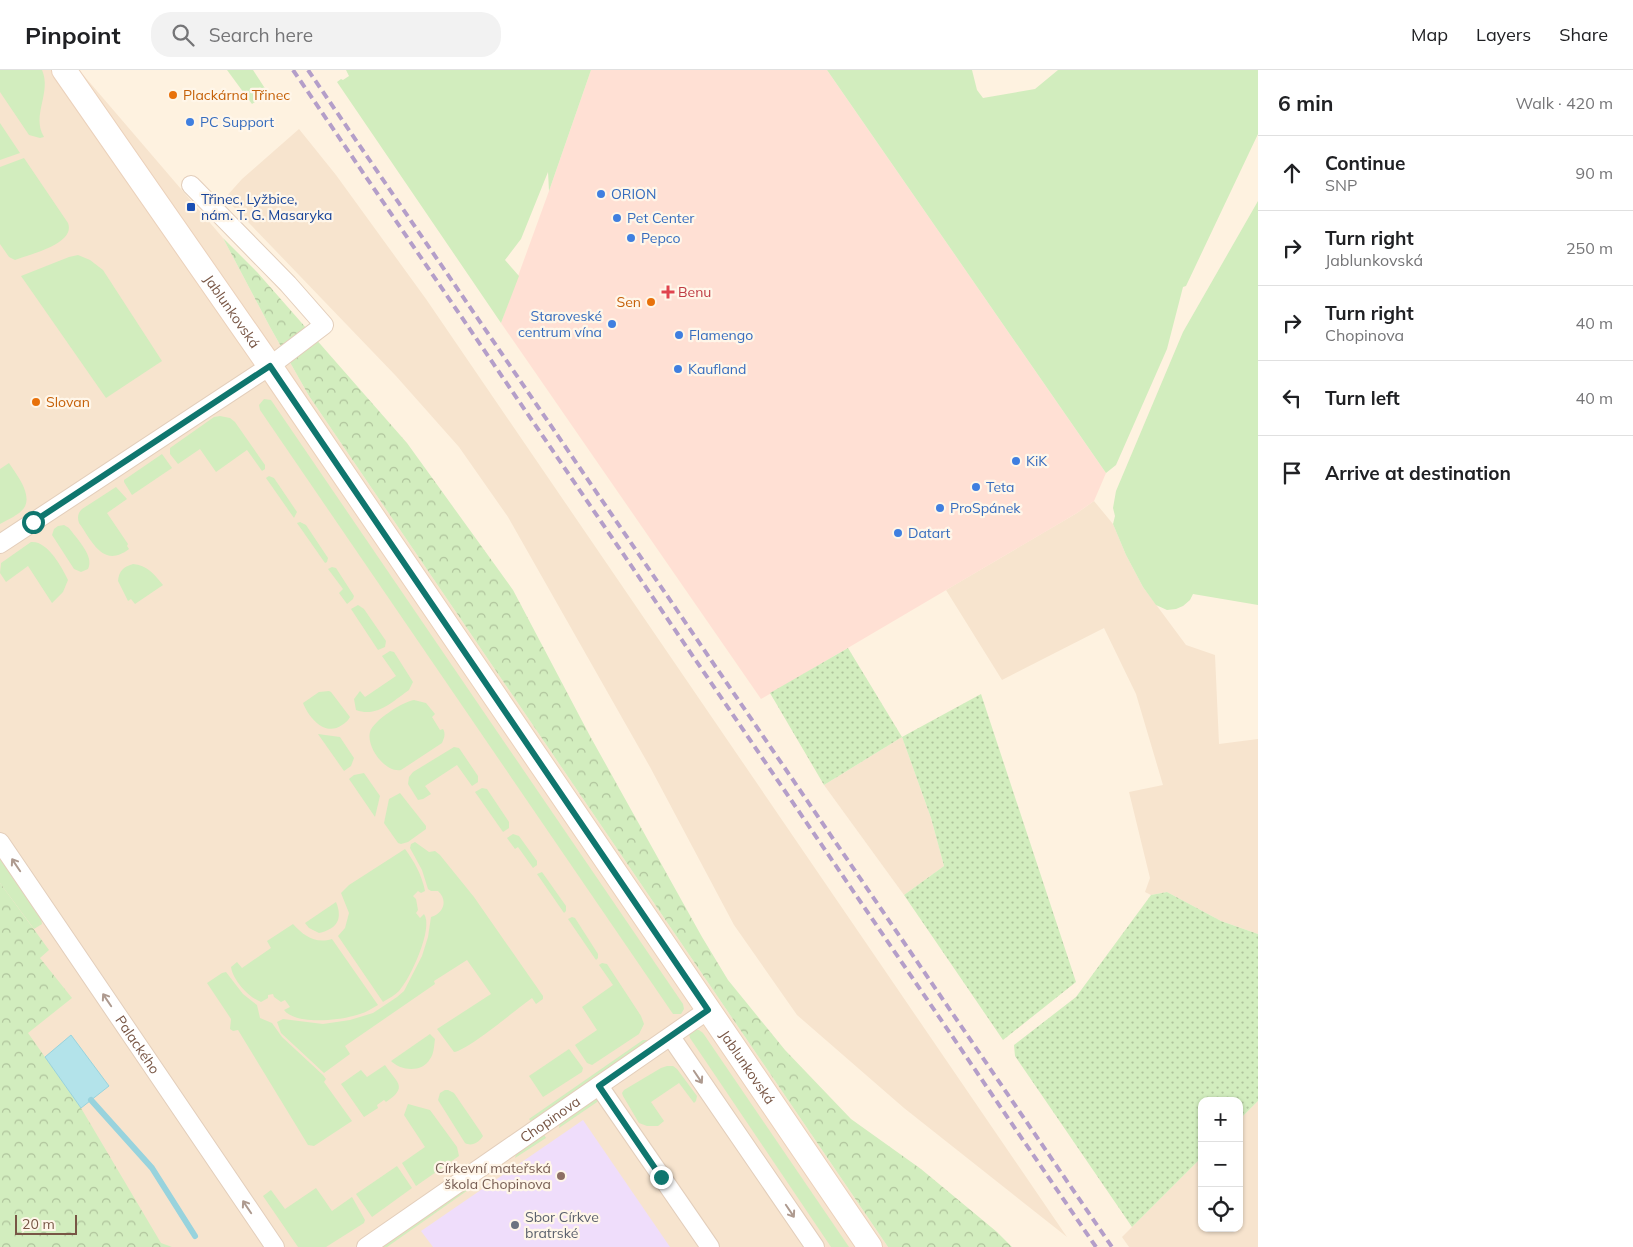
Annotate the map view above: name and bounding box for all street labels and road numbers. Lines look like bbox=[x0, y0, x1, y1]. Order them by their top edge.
street label: Jablunkovská bbox=[200, 271, 264, 352]
street label: Palackého bbox=[111, 1012, 164, 1077]
street label: Jablunkovská bbox=[716, 1027, 779, 1108]
street label: Chopinova bbox=[516, 1092, 584, 1147]

